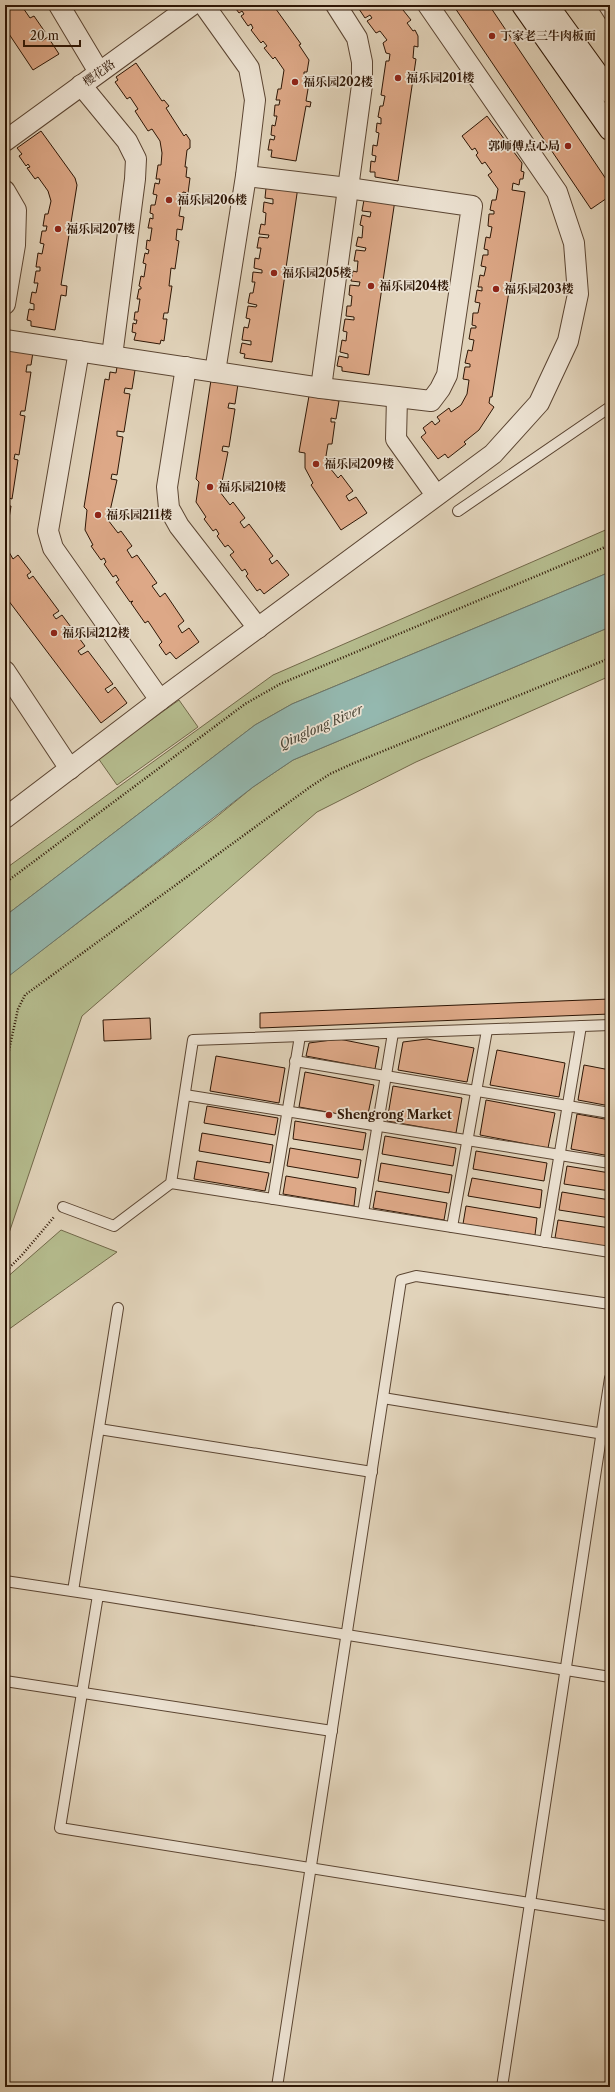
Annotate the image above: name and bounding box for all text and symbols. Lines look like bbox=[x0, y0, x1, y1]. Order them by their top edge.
scale bar bbox=[24, 22, 80, 48]
text: 20 m bbox=[30, 28, 59, 43]
place label: 丁家老三牛肉板面 bbox=[500, 28, 596, 43]
marker: 丁家老三牛肉板面 bbox=[487, 31, 497, 41]
street label: 樱花路 bbox=[80, 56, 118, 89]
place label: 福乐园201楼 bbox=[406, 70, 474, 85]
marker: 福乐园201楼 bbox=[393, 73, 403, 83]
place label: 福乐园202楼 bbox=[303, 74, 373, 89]
marker: 福乐园202楼 bbox=[290, 77, 300, 87]
place label: 郭师傅点心局 bbox=[488, 138, 560, 153]
marker: 郭师傅点心局 bbox=[563, 141, 573, 151]
place label: 福乐园206楼 bbox=[177, 192, 247, 207]
marker: 福乐园206楼 bbox=[164, 195, 174, 205]
place label: 福乐园207楼 bbox=[66, 221, 135, 236]
marker: 福乐园207楼 bbox=[53, 224, 63, 234]
place label: 福乐园205楼 bbox=[282, 265, 351, 280]
marker: 福乐园205楼 bbox=[269, 268, 279, 278]
place label: 福乐园204楼 bbox=[379, 278, 449, 293]
marker: 福乐园204楼 bbox=[366, 281, 376, 291]
place label: 福乐园203楼 bbox=[504, 281, 574, 296]
marker: 福乐园203楼 bbox=[491, 284, 501, 294]
place label: 福乐园209楼 bbox=[324, 456, 394, 471]
marker: 福乐园209楼 bbox=[311, 459, 321, 469]
place label: 福乐园210楼 bbox=[218, 479, 286, 494]
marker: 福乐园210楼 bbox=[205, 482, 215, 492]
place label: 福乐园211楼 bbox=[106, 507, 172, 522]
marker: 福乐园211楼 bbox=[93, 510, 103, 520]
place label: 福乐园212楼 bbox=[62, 625, 130, 640]
marker: 福乐园212楼 bbox=[49, 628, 59, 638]
water label: Qinglong River bbox=[276, 700, 366, 752]
place label: Shengrong Market bbox=[337, 1107, 452, 1122]
marker: Shengrong Market bbox=[324, 1110, 334, 1120]

